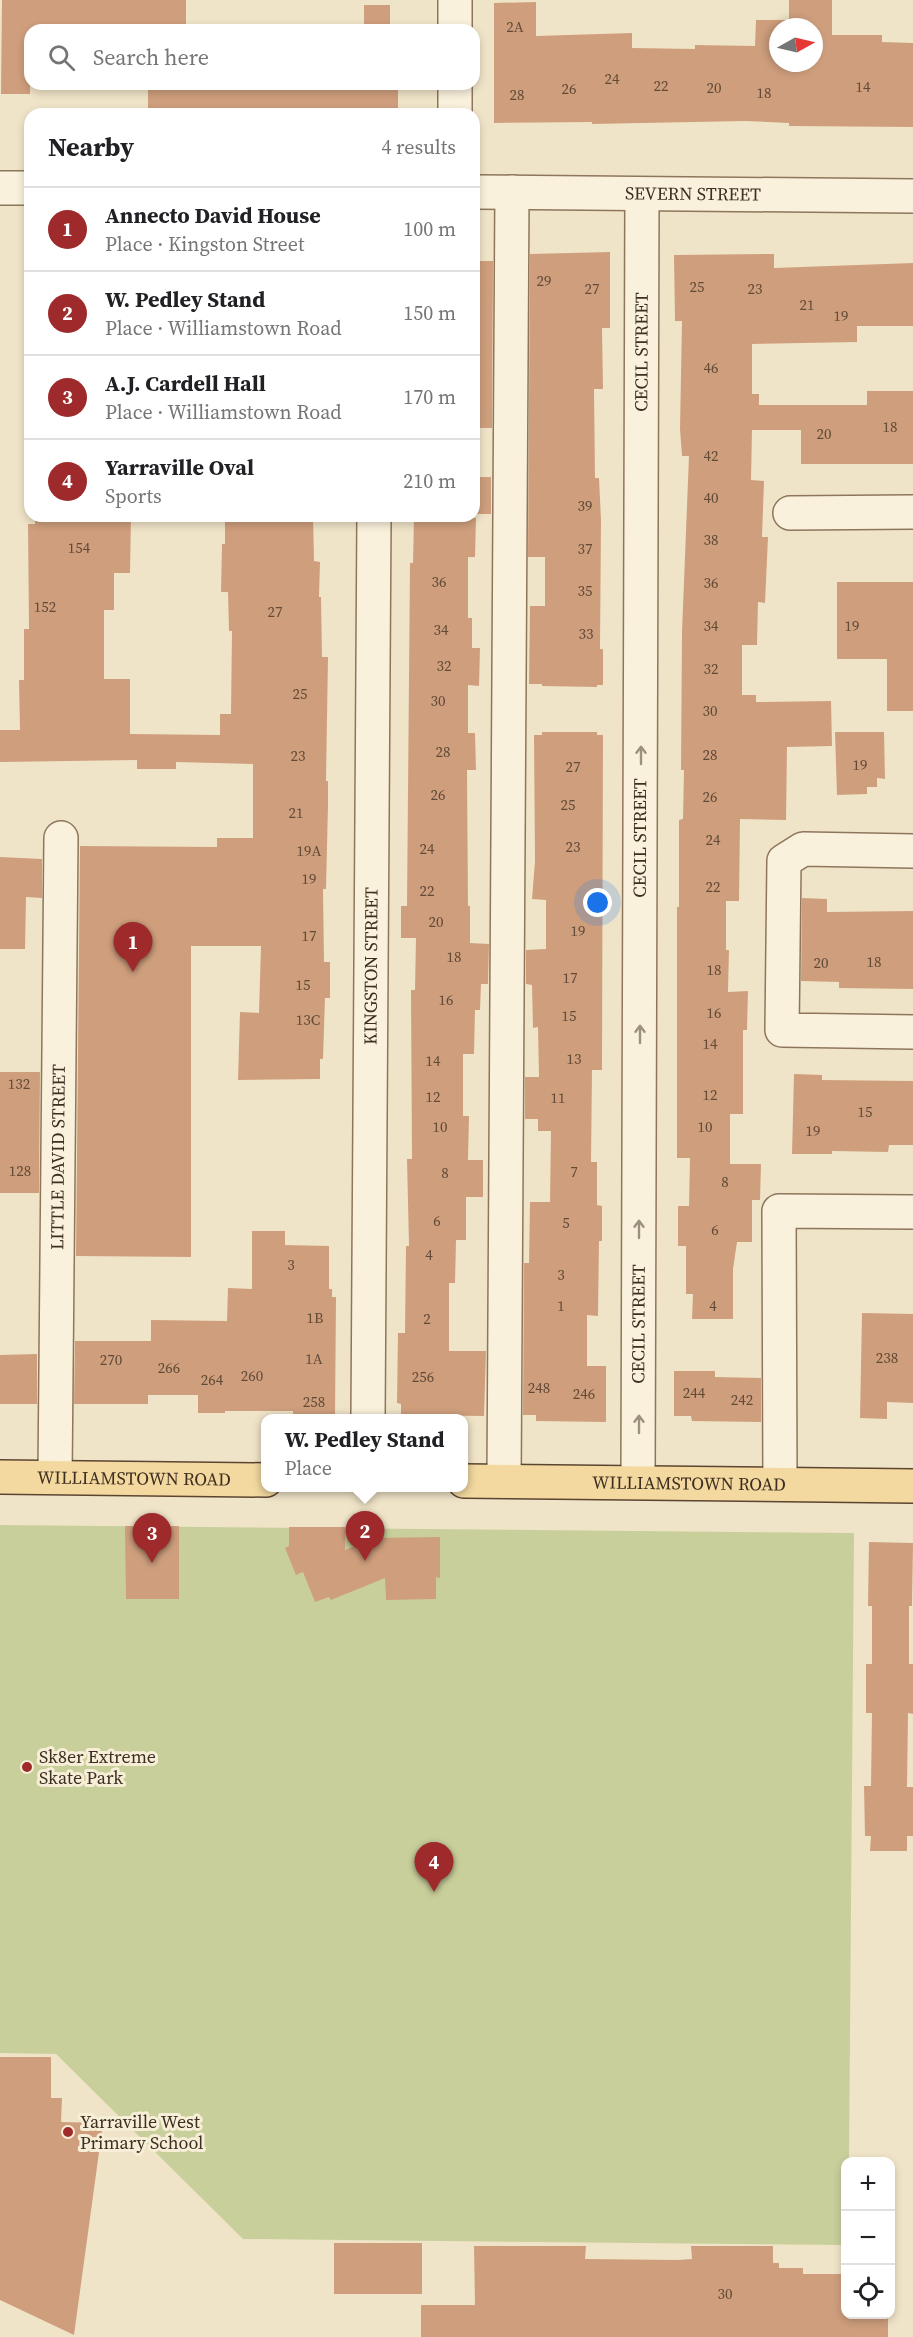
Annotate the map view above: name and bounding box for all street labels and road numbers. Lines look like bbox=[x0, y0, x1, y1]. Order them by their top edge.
street label: SEVERN STREET bbox=[625, 180, 761, 207]
street label: CECIL STREET bbox=[628, 292, 654, 412]
street label: CECIL STREET bbox=[627, 778, 652, 898]
street label: KINGSTON STREET bbox=[357, 887, 384, 1045]
street label: LITTLE DAVID STREET bbox=[44, 1064, 71, 1250]
street label: CECIL STREET bbox=[625, 1264, 651, 1384]
street label: WILLIAMSTOWN ROAD bbox=[37, 1464, 231, 1492]
street label: WILLIAMSTOWN ROAD bbox=[592, 1469, 786, 1497]

